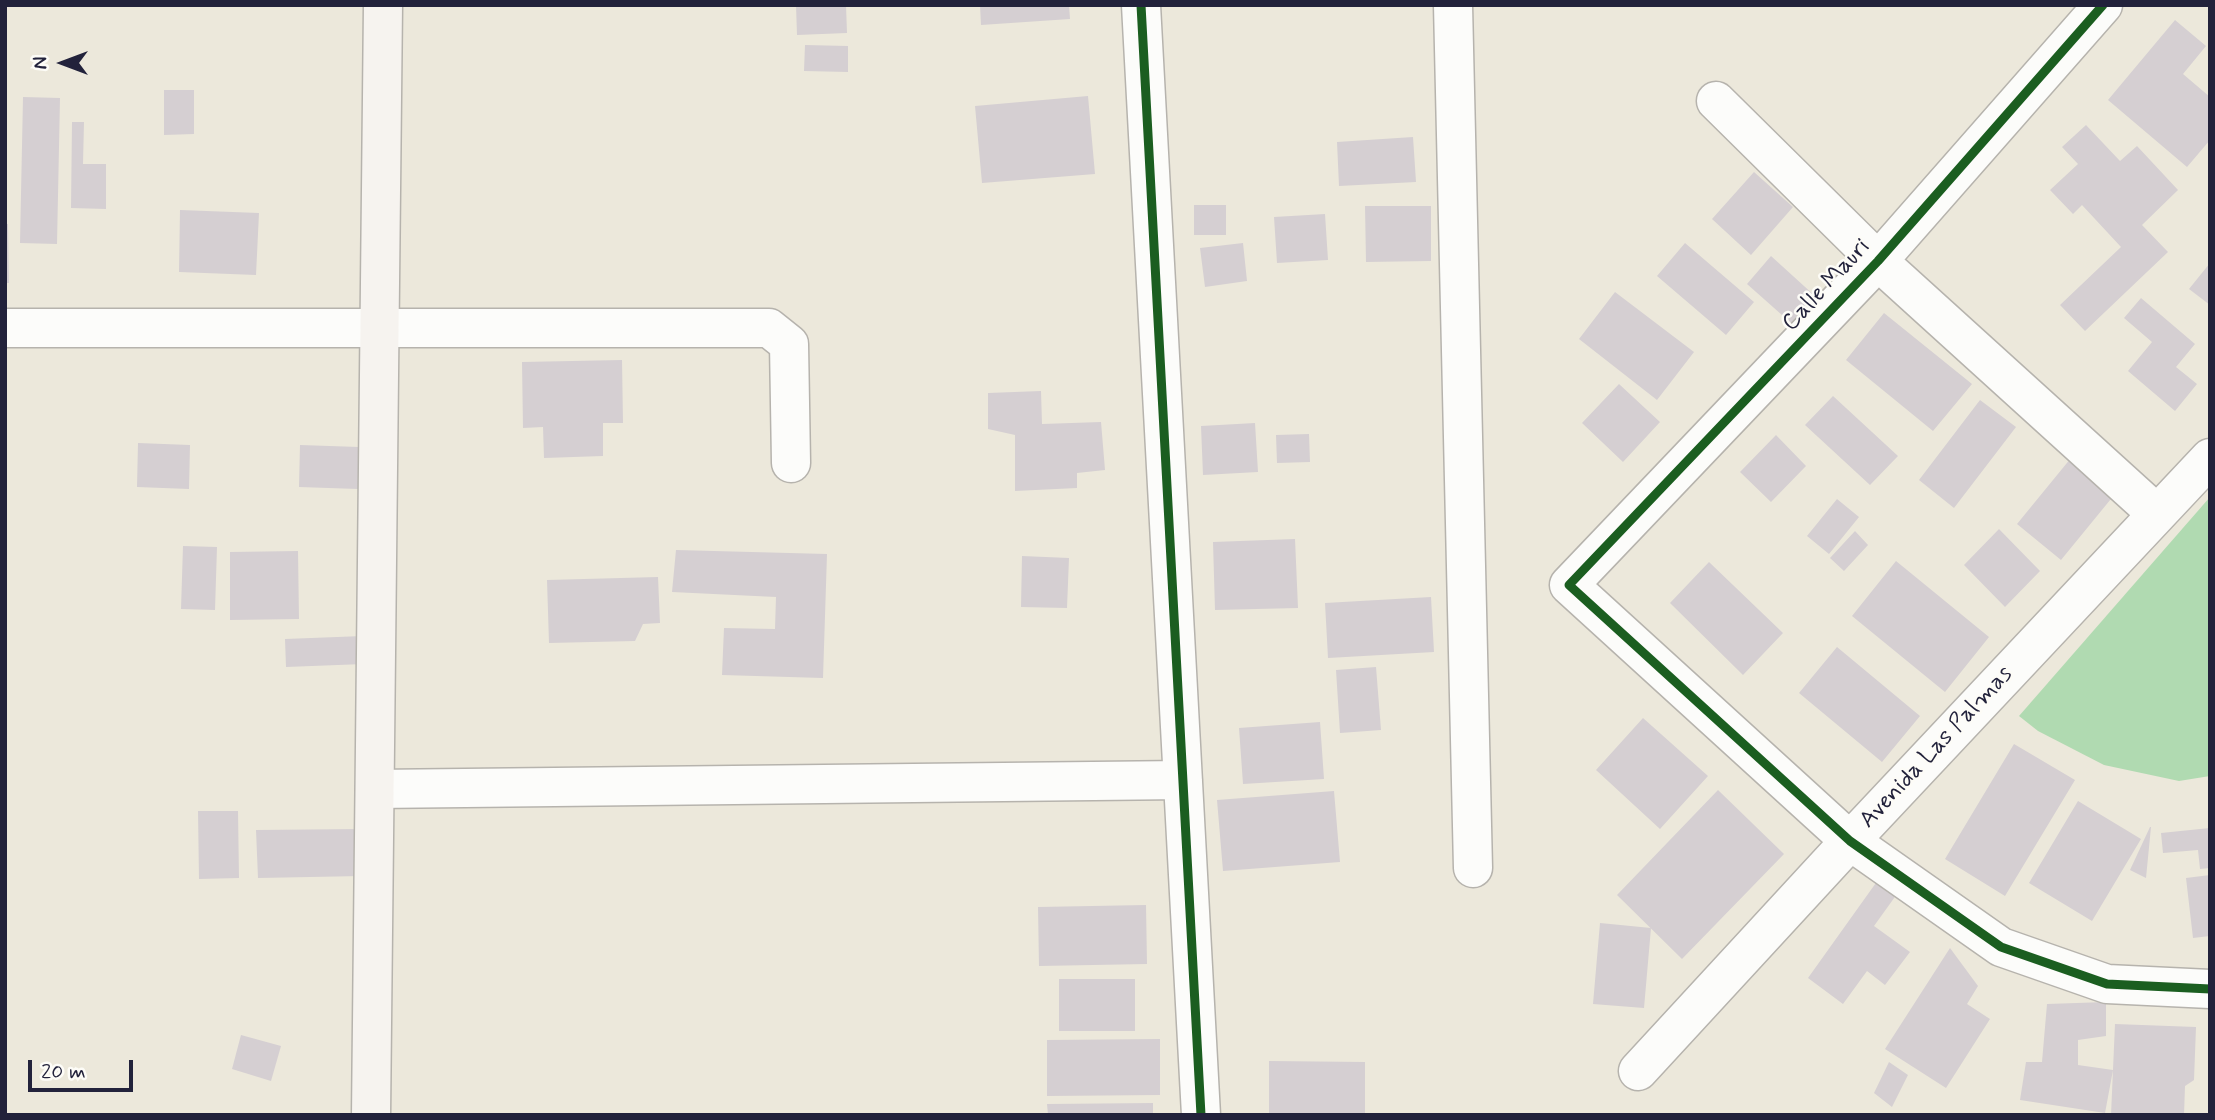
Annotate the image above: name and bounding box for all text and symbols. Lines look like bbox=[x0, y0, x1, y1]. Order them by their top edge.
north arrow bbox=[28, 28, 98, 98]
text: N bbox=[29, 57, 54, 69]
street label: Calle Mauri bbox=[1777, 234, 1877, 338]
street label: Avenida Las Palmas bbox=[1854, 661, 2020, 835]
scale bar bbox=[32, 1046, 136, 1090]
text: 20 m bbox=[41, 1058, 86, 1086]

